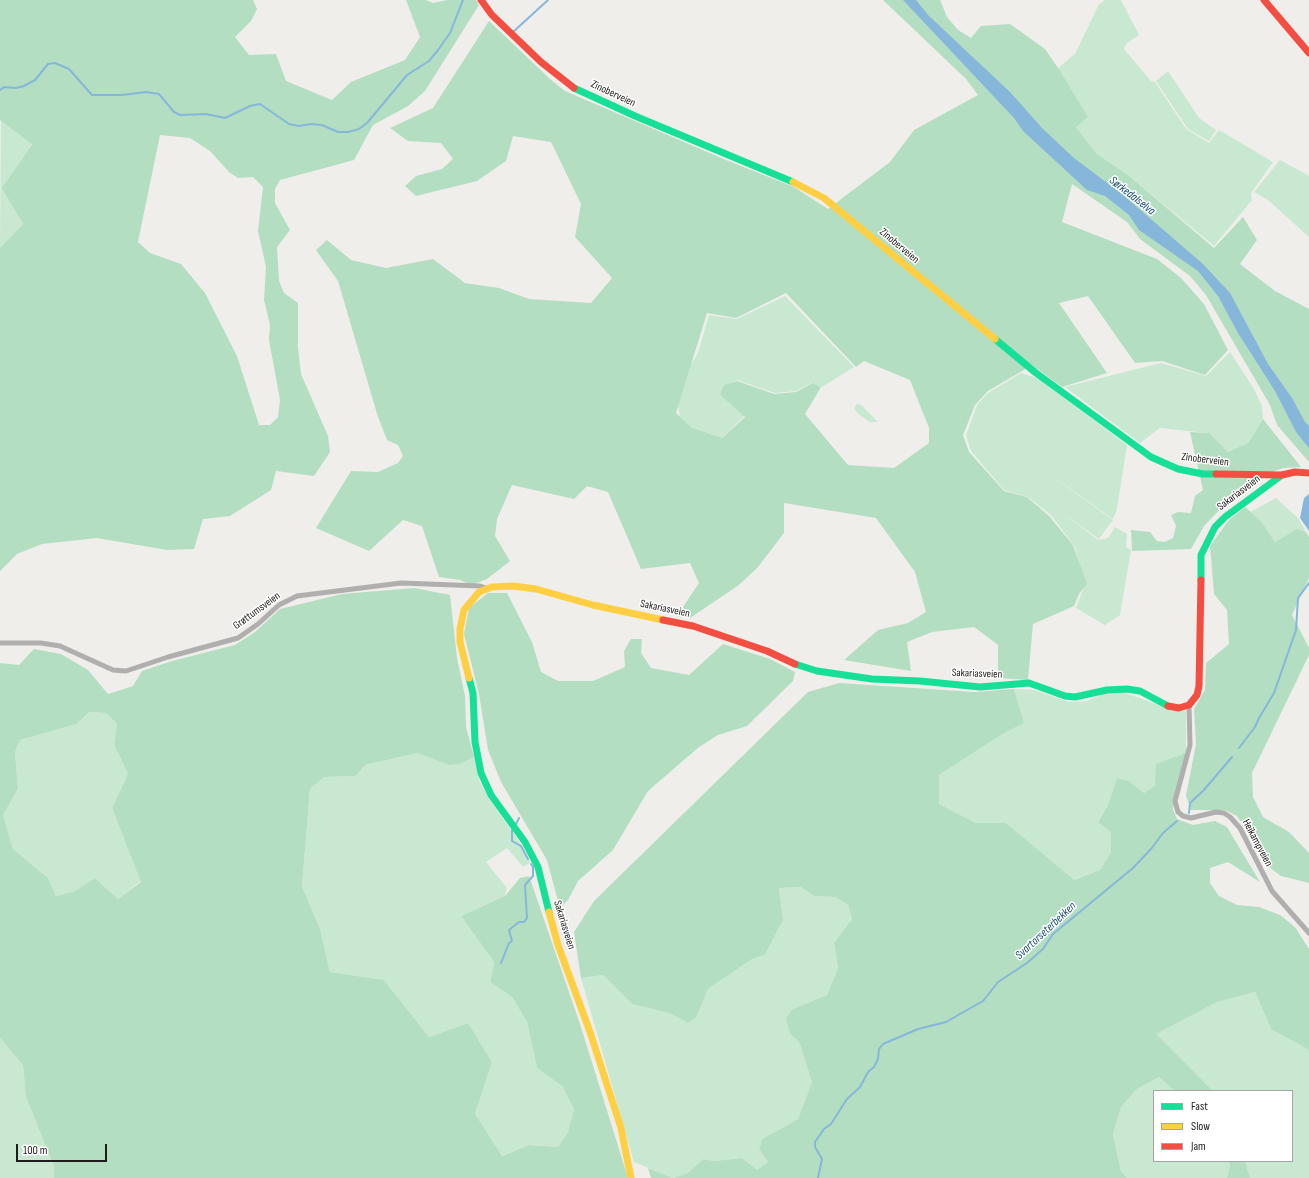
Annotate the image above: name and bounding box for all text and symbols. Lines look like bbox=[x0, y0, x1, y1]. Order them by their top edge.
street label: Zinoberveien bbox=[589, 78, 637, 110]
water label: Sørkedalselva bbox=[1106, 174, 1158, 218]
street label: Zinoberveien bbox=[876, 226, 922, 266]
street label: Zinoberveien bbox=[1180, 451, 1230, 469]
street label: Sakariasveien bbox=[1215, 473, 1263, 513]
street label: Grøttumsveien bbox=[231, 589, 283, 633]
street label: Sakariasveien bbox=[639, 597, 691, 621]
street label: Sakariasveien bbox=[952, 667, 1002, 681]
street label: Heikampveien bbox=[1239, 817, 1275, 869]
street label: Sakariasveien bbox=[550, 899, 578, 951]
water label: Svartorseterbekken bbox=[1013, 899, 1079, 963]
legend bbox=[1153, 1090, 1293, 1162]
text: Fast bbox=[1191, 1099, 1208, 1114]
text: Slow bbox=[1191, 1119, 1210, 1134]
scale bar bbox=[18, 1136, 109, 1162]
text: Jam bbox=[1191, 1139, 1206, 1154]
text: 100 m bbox=[23, 1143, 48, 1158]

